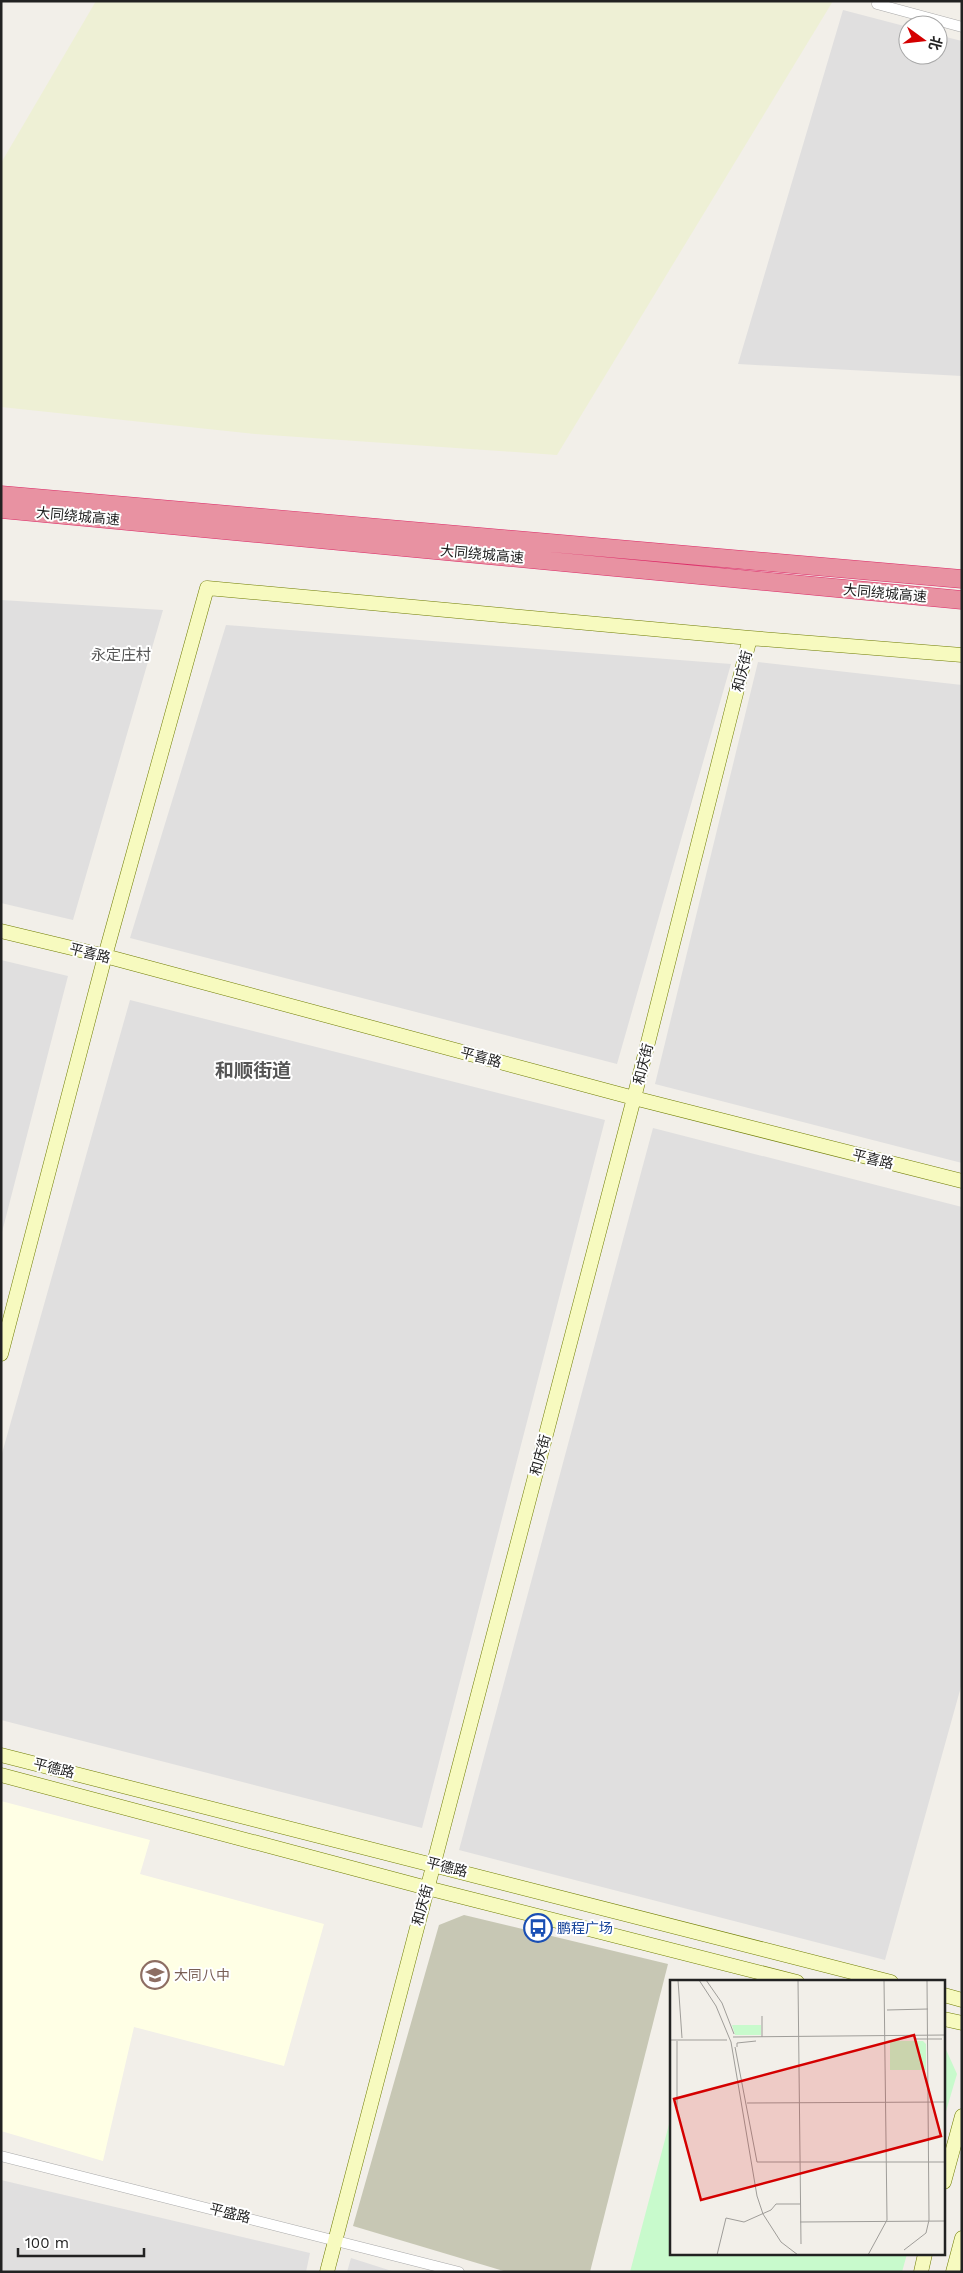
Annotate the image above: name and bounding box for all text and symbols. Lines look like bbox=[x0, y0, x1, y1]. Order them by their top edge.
north arrow bbox=[898, 15, 948, 65]
text: 北 bbox=[926, 35, 945, 52]
street label: 大同绕城高速 bbox=[35, 504, 121, 528]
street label: 大同绕城高速 bbox=[439, 542, 525, 566]
street label: 大同绕城高速 bbox=[842, 581, 928, 605]
district label: 永定庄村 bbox=[91, 646, 151, 664]
street label: 和庆街 bbox=[729, 649, 755, 693]
street label: 平喜路 bbox=[68, 940, 112, 966]
street label: 和庆街 bbox=[630, 1042, 656, 1086]
street label: 平喜路 bbox=[459, 1044, 503, 1070]
district label: 和顺街道 bbox=[215, 1059, 291, 1082]
street label: 平喜路 bbox=[851, 1146, 895, 1172]
street label: 和庆街 bbox=[527, 1433, 553, 1477]
street label: 平德路 bbox=[32, 1755, 76, 1781]
street label: 平德路 bbox=[425, 1854, 469, 1880]
street label: 和庆街 bbox=[409, 1883, 435, 1927]
bus stop icon: 鹏程广场 bbox=[523, 1913, 553, 1943]
place label: 鹏程广场 bbox=[557, 1920, 613, 1936]
school or university icon: 大同八中 bbox=[140, 1960, 170, 1990]
place label: 大同八中 bbox=[174, 1967, 230, 1983]
inset map bbox=[670, 1980, 946, 2256]
street label: 平盛路 bbox=[208, 2200, 252, 2226]
scale bar bbox=[18, 2226, 144, 2258]
text: 100 m bbox=[25, 2234, 69, 2252]

